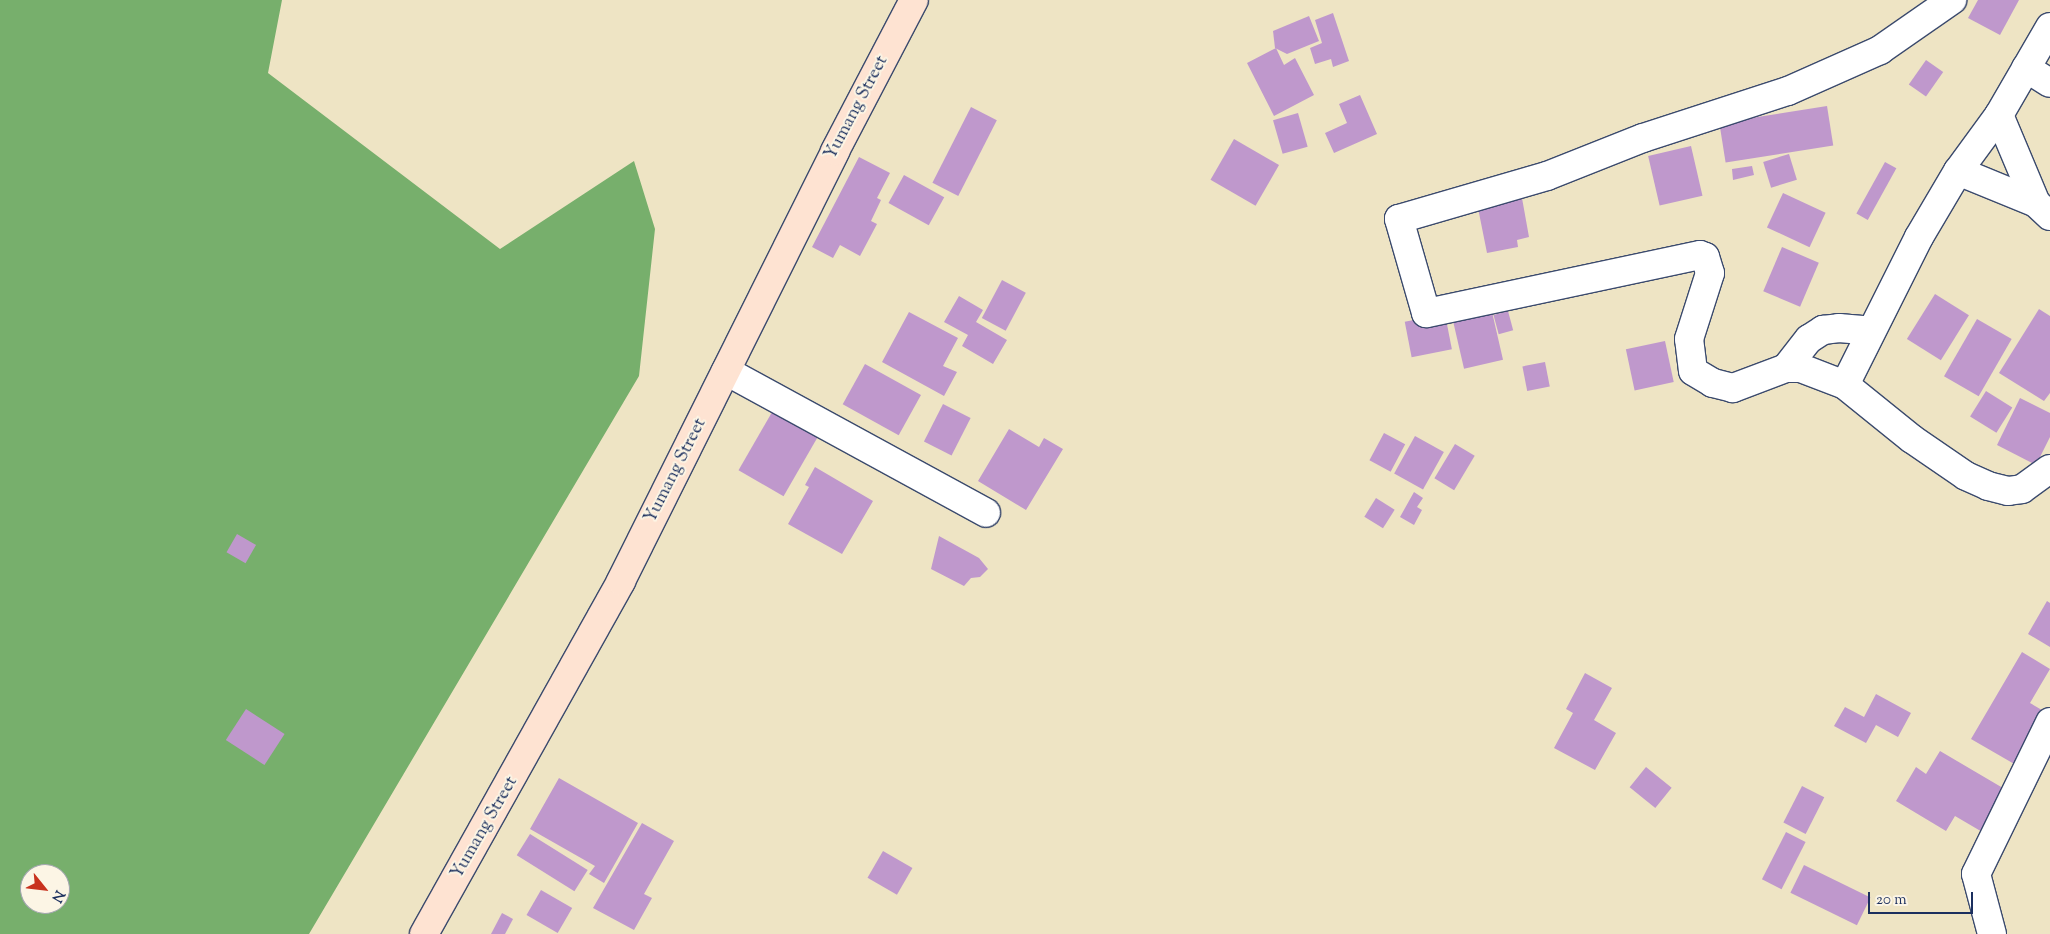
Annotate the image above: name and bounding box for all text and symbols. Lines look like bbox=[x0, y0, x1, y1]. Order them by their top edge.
street label: Yumang Street bbox=[821, 52, 893, 164]
street label: Yumang Street bbox=[640, 415, 712, 527]
street label: Yumang Street bbox=[447, 773, 523, 883]
north arrow bbox=[20, 864, 70, 914]
scale bar bbox=[1870, 882, 1975, 914]
text: N bbox=[46, 886, 69, 906]
text: 20 m bbox=[1876, 890, 1907, 911]

